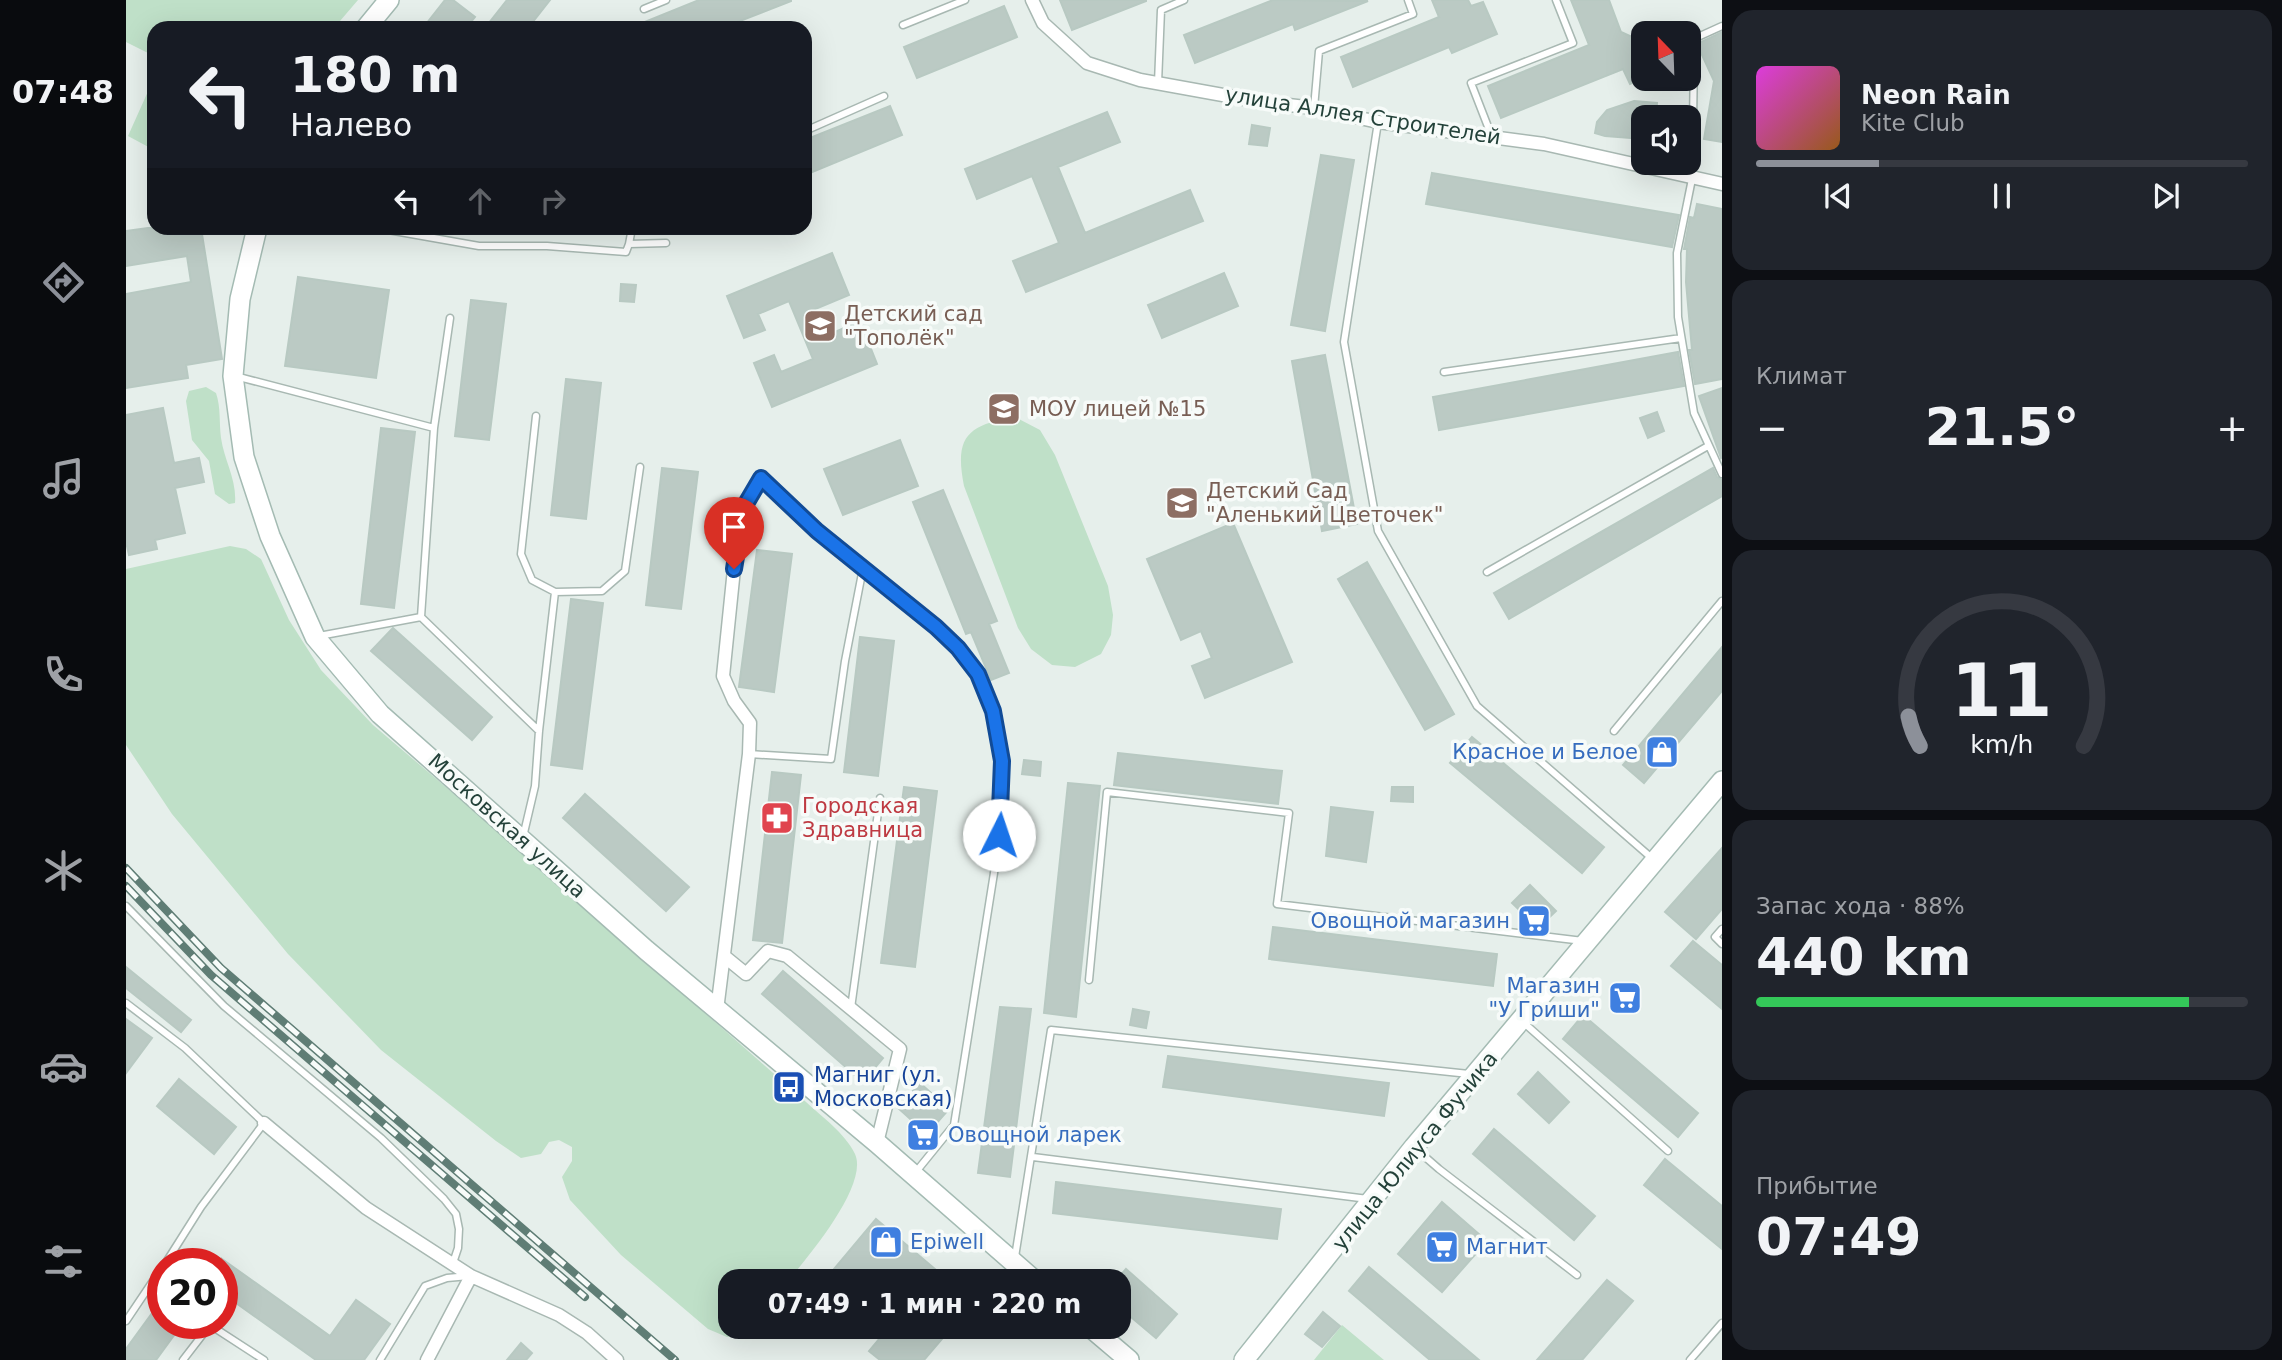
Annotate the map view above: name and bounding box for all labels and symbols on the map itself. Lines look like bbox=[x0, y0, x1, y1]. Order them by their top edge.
north arrow bbox=[1631, 21, 1701, 91]
street label: улица Аллея Строителей bbox=[1224, 82, 1502, 150]
place label: Детский сад "Тополёк" bbox=[844, 302, 983, 350]
school or university icon: Детский сад "Тополёк" bbox=[801, 307, 839, 345]
school or university icon: МОУ лицей №15 bbox=[985, 390, 1023, 428]
place label: МОУ лицей №15 bbox=[1029, 397, 1206, 421]
place label: Детский Сад "Аленький Цветочек" bbox=[1206, 479, 1443, 527]
school or university icon: Детский Сад "Аленький Цветочек" bbox=[1163, 484, 1201, 522]
pin bbox=[704, 497, 764, 569]
shop icon: Красное и Белое bbox=[1643, 733, 1681, 771]
place label: Красное и Белое bbox=[1452, 740, 1638, 764]
street label: Московская улица bbox=[423, 749, 591, 903]
place label: Городская Здравница bbox=[802, 794, 923, 842]
position arrow bbox=[962, 798, 1036, 872]
pharmacy icon: Городская Здравница bbox=[758, 799, 796, 837]
supermarket icon: Овощной магазин bbox=[1515, 902, 1553, 940]
place label: Овощной магазин bbox=[1310, 909, 1510, 933]
place label: Магазин "У Гриши" bbox=[1489, 974, 1600, 1022]
supermarket icon: Магазин "У Гриши" bbox=[1606, 979, 1644, 1017]
street label: улица Юлиуса Фучика bbox=[1327, 1047, 1503, 1255]
place label: Магниг (ул. Московская) bbox=[814, 1063, 952, 1111]
bus stop icon: Магниг (ул. Московская) bbox=[770, 1068, 808, 1106]
supermarket icon: Овощной ларек bbox=[904, 1116, 942, 1154]
place label: Овощной ларек bbox=[948, 1123, 1122, 1147]
shop icon: Epiwell bbox=[867, 1223, 905, 1261]
supermarket icon: Магнит bbox=[1423, 1228, 1461, 1266]
place label: Epiwell bbox=[910, 1230, 984, 1254]
place label: Магнит bbox=[1466, 1235, 1548, 1259]
speed limit sign: 20 bbox=[147, 1248, 238, 1339]

